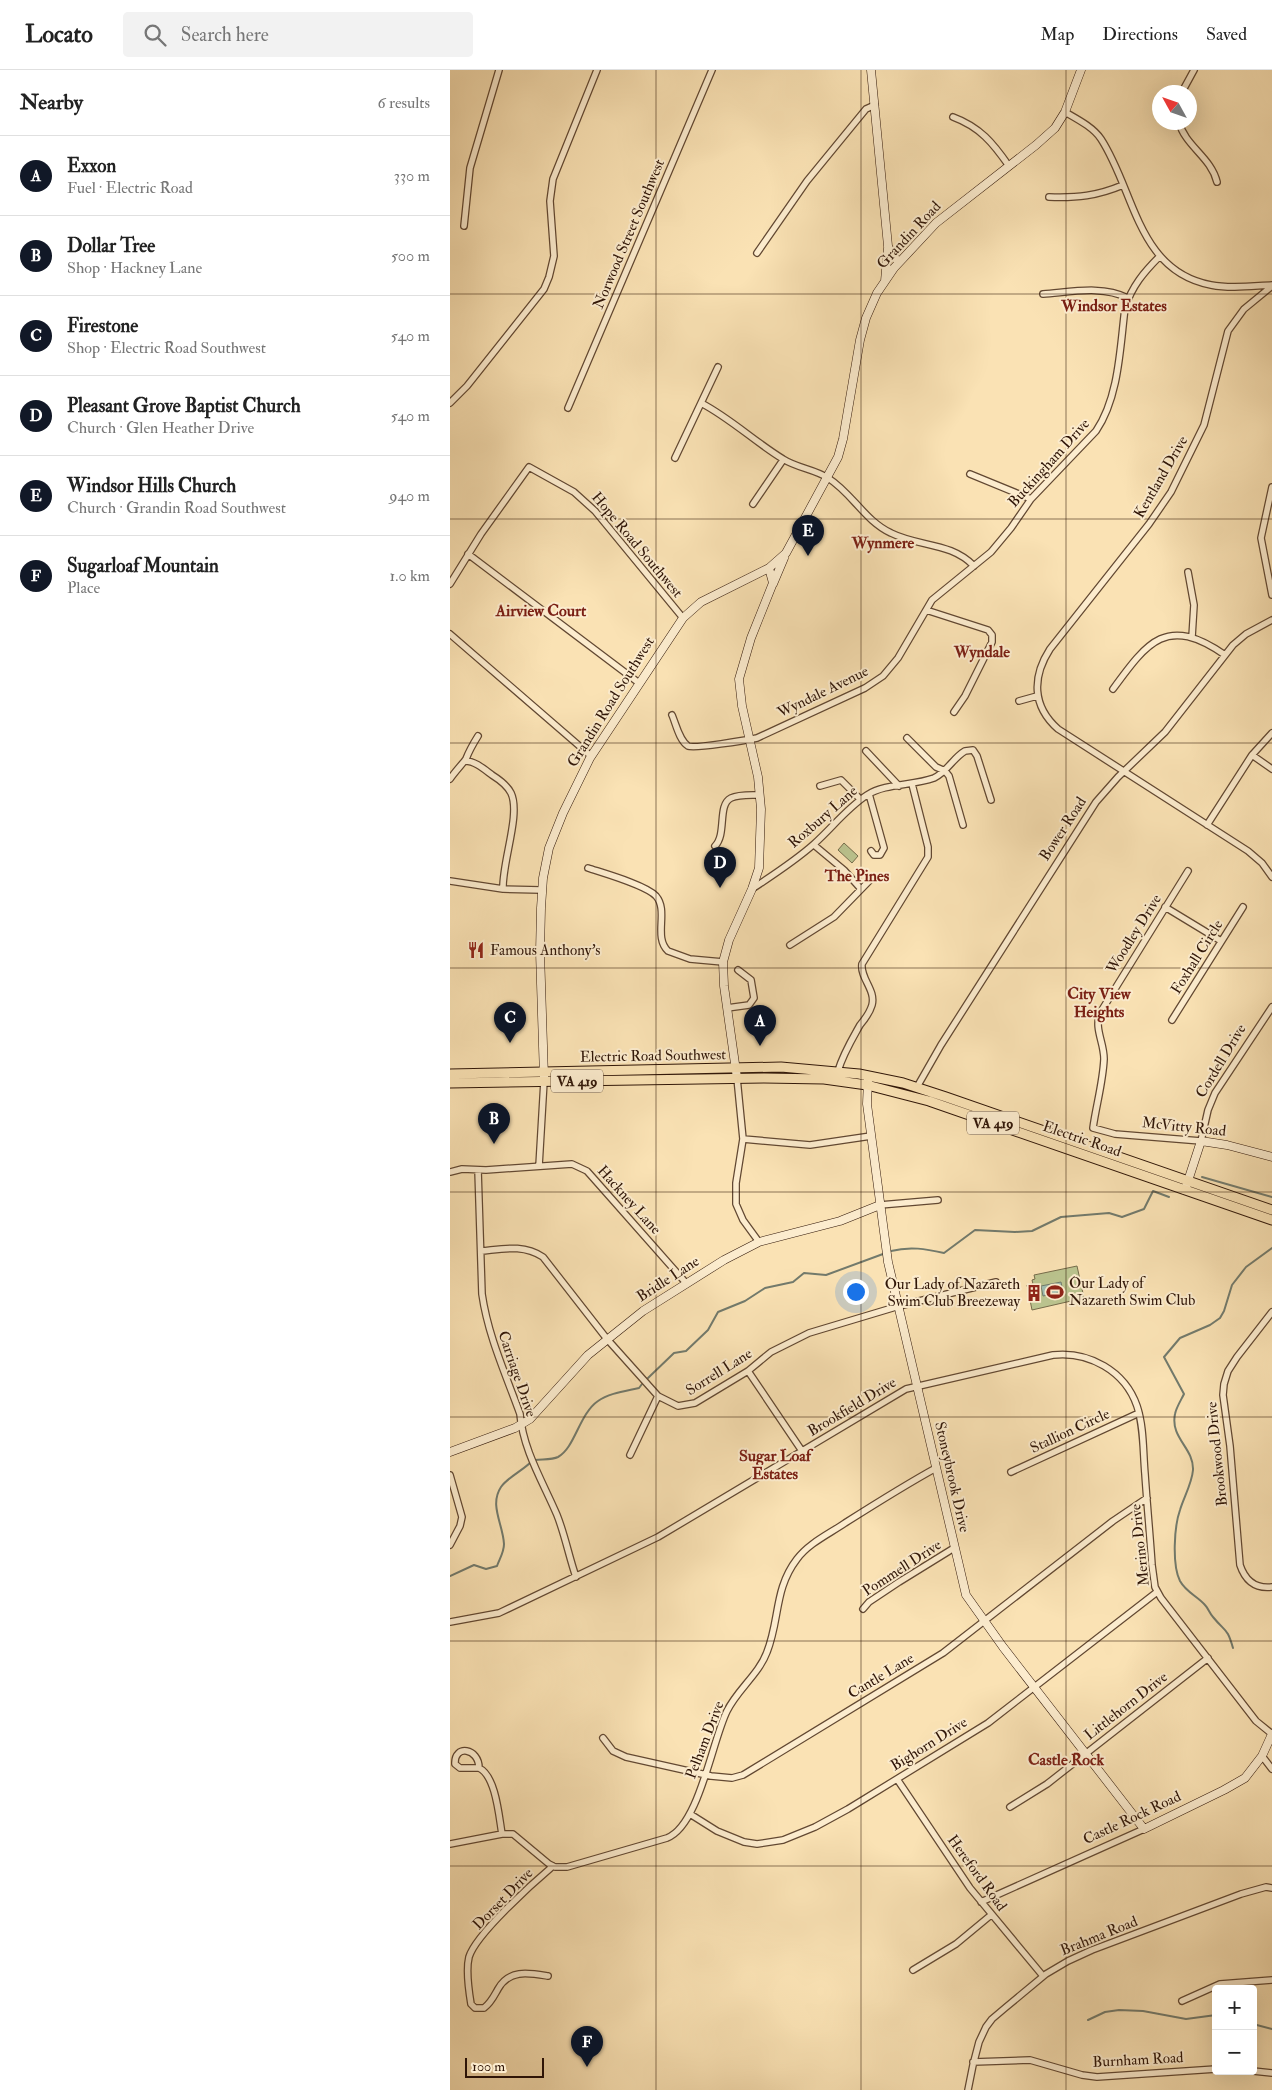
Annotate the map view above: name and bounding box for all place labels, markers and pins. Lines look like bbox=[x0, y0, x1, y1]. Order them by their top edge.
pin: E bbox=[792, 515, 824, 556]
pin: D bbox=[704, 847, 736, 888]
restaurant icon: Famous Anthony's bbox=[466, 940, 486, 960]
place label: Famous Anthony's bbox=[490, 941, 600, 960]
pin: C bbox=[494, 1002, 526, 1043]
pin: A bbox=[744, 1005, 776, 1046]
pin: B bbox=[478, 1103, 510, 1144]
place label: Our Lady of Nazareth Swim Club bbox=[1069, 1274, 1195, 1310]
place label: Our Lady of Nazareth Swim Club Breezeway bbox=[885, 1275, 1020, 1311]
sports icon: Our Lady of Nazareth Swim Club bbox=[1045, 1282, 1065, 1302]
building icon: Our Lady of Nazareth Swim Club Breezeway bbox=[1024, 1283, 1044, 1303]
pin: F bbox=[571, 2026, 603, 2067]

